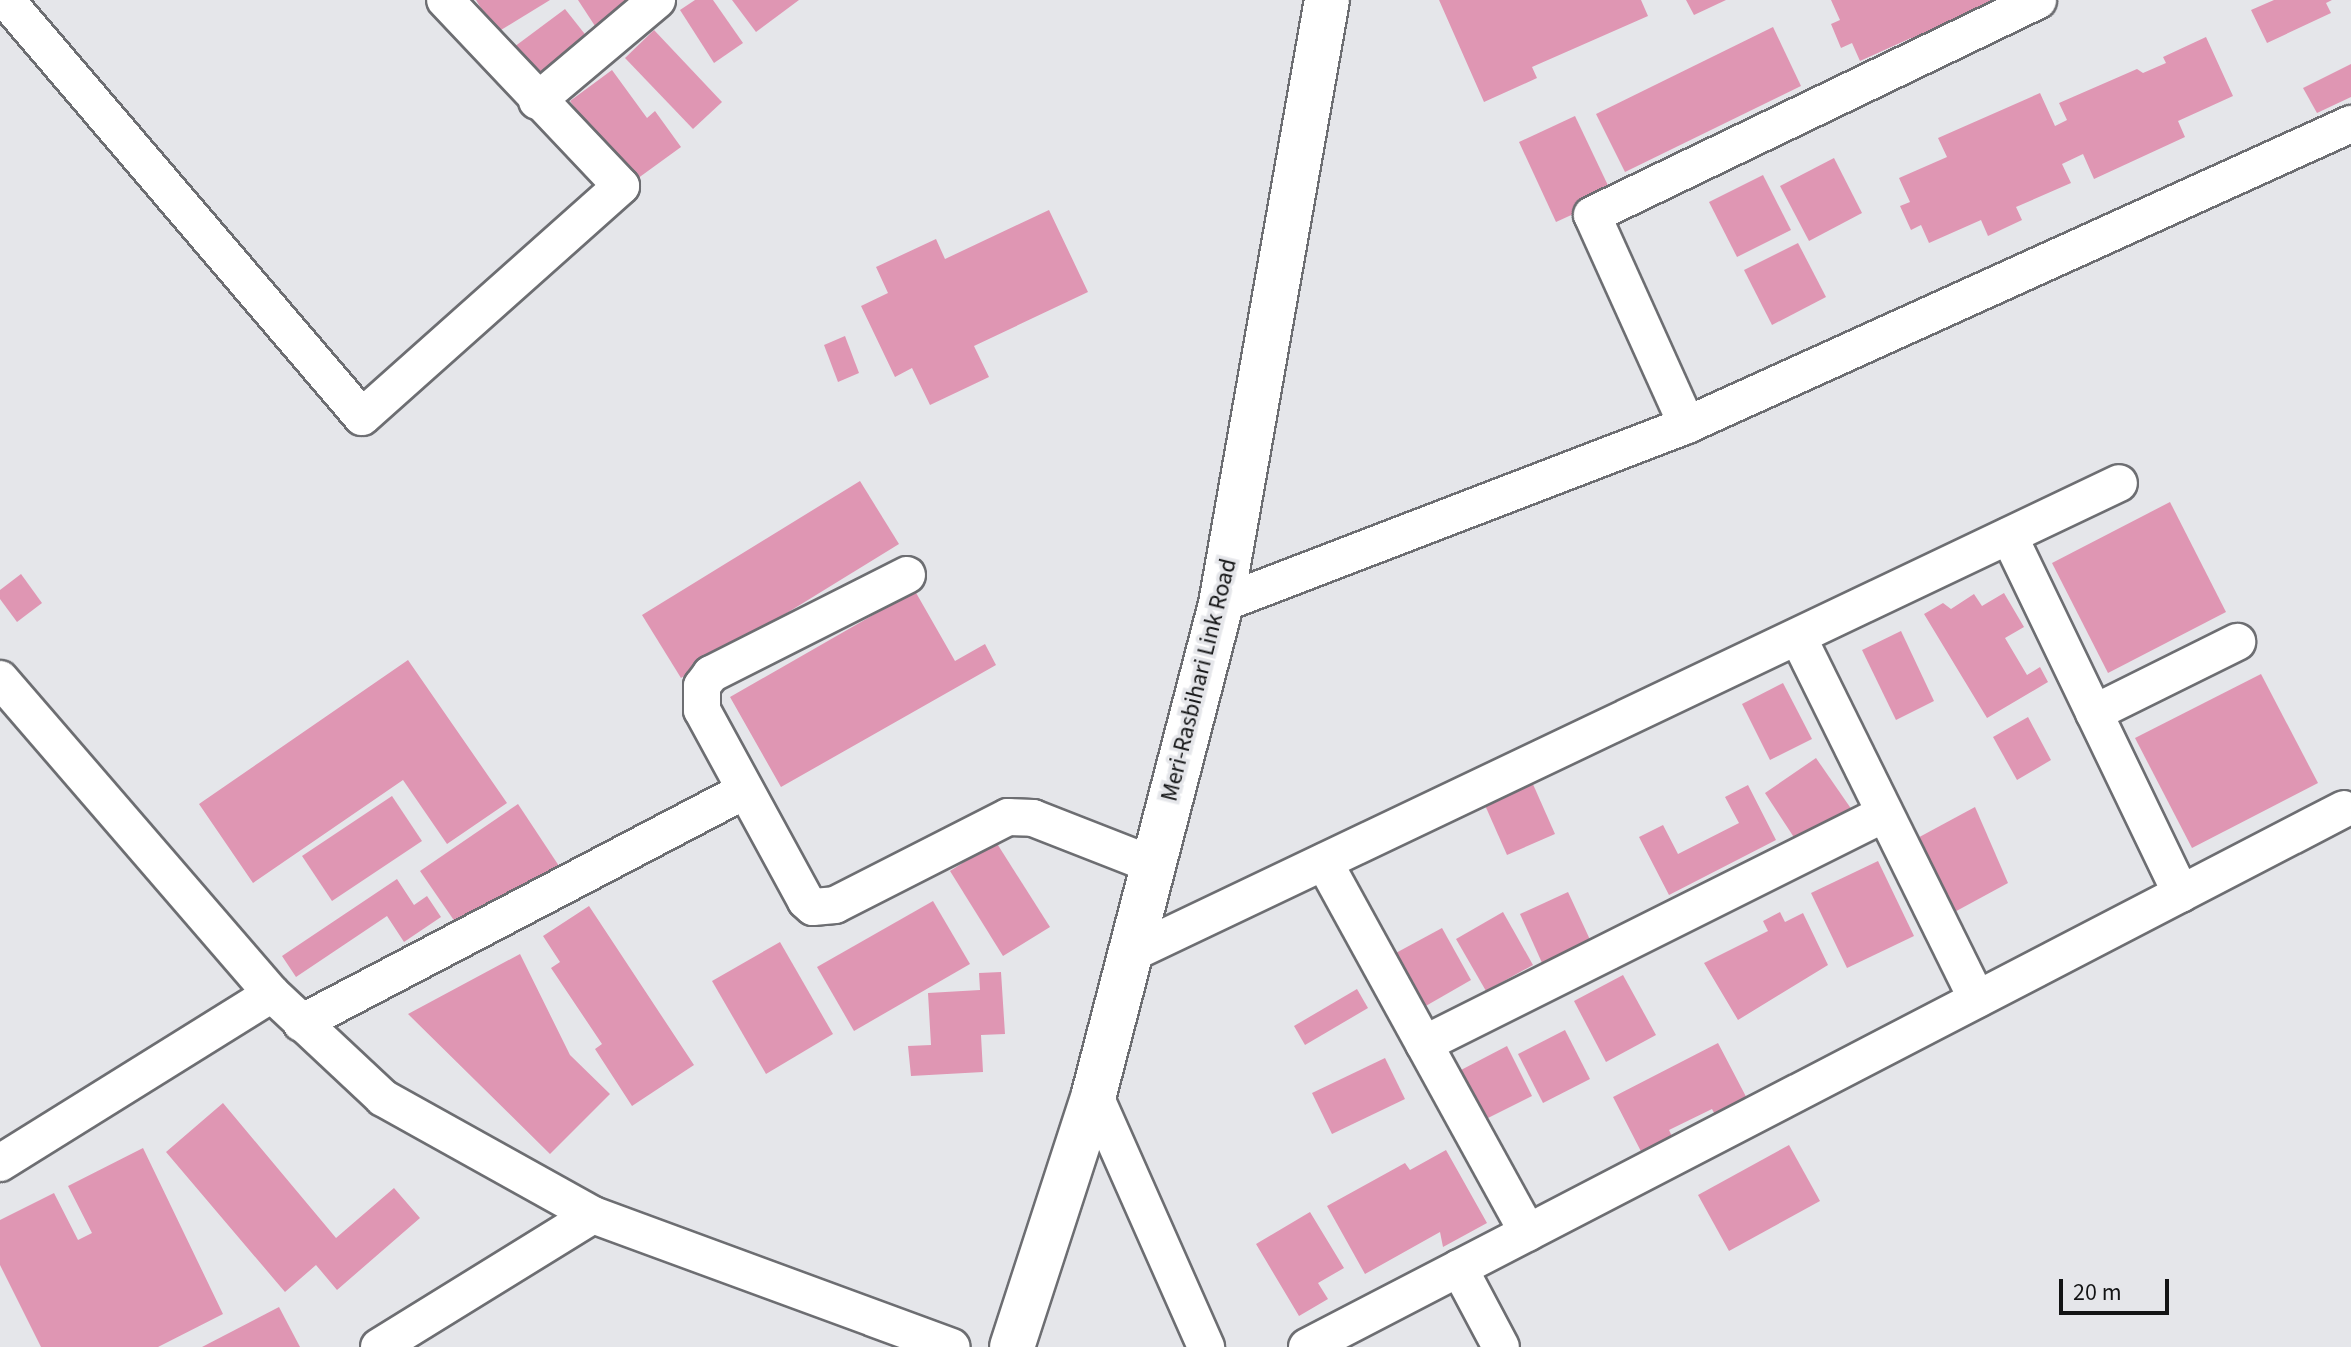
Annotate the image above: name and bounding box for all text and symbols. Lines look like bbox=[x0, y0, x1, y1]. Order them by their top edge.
street label: Meri-Rasbihari Link Road bbox=[1155, 556, 1243, 804]
scale bar bbox=[2063, 1263, 2173, 1313]
text: 20 m bbox=[2073, 1275, 2122, 1310]

